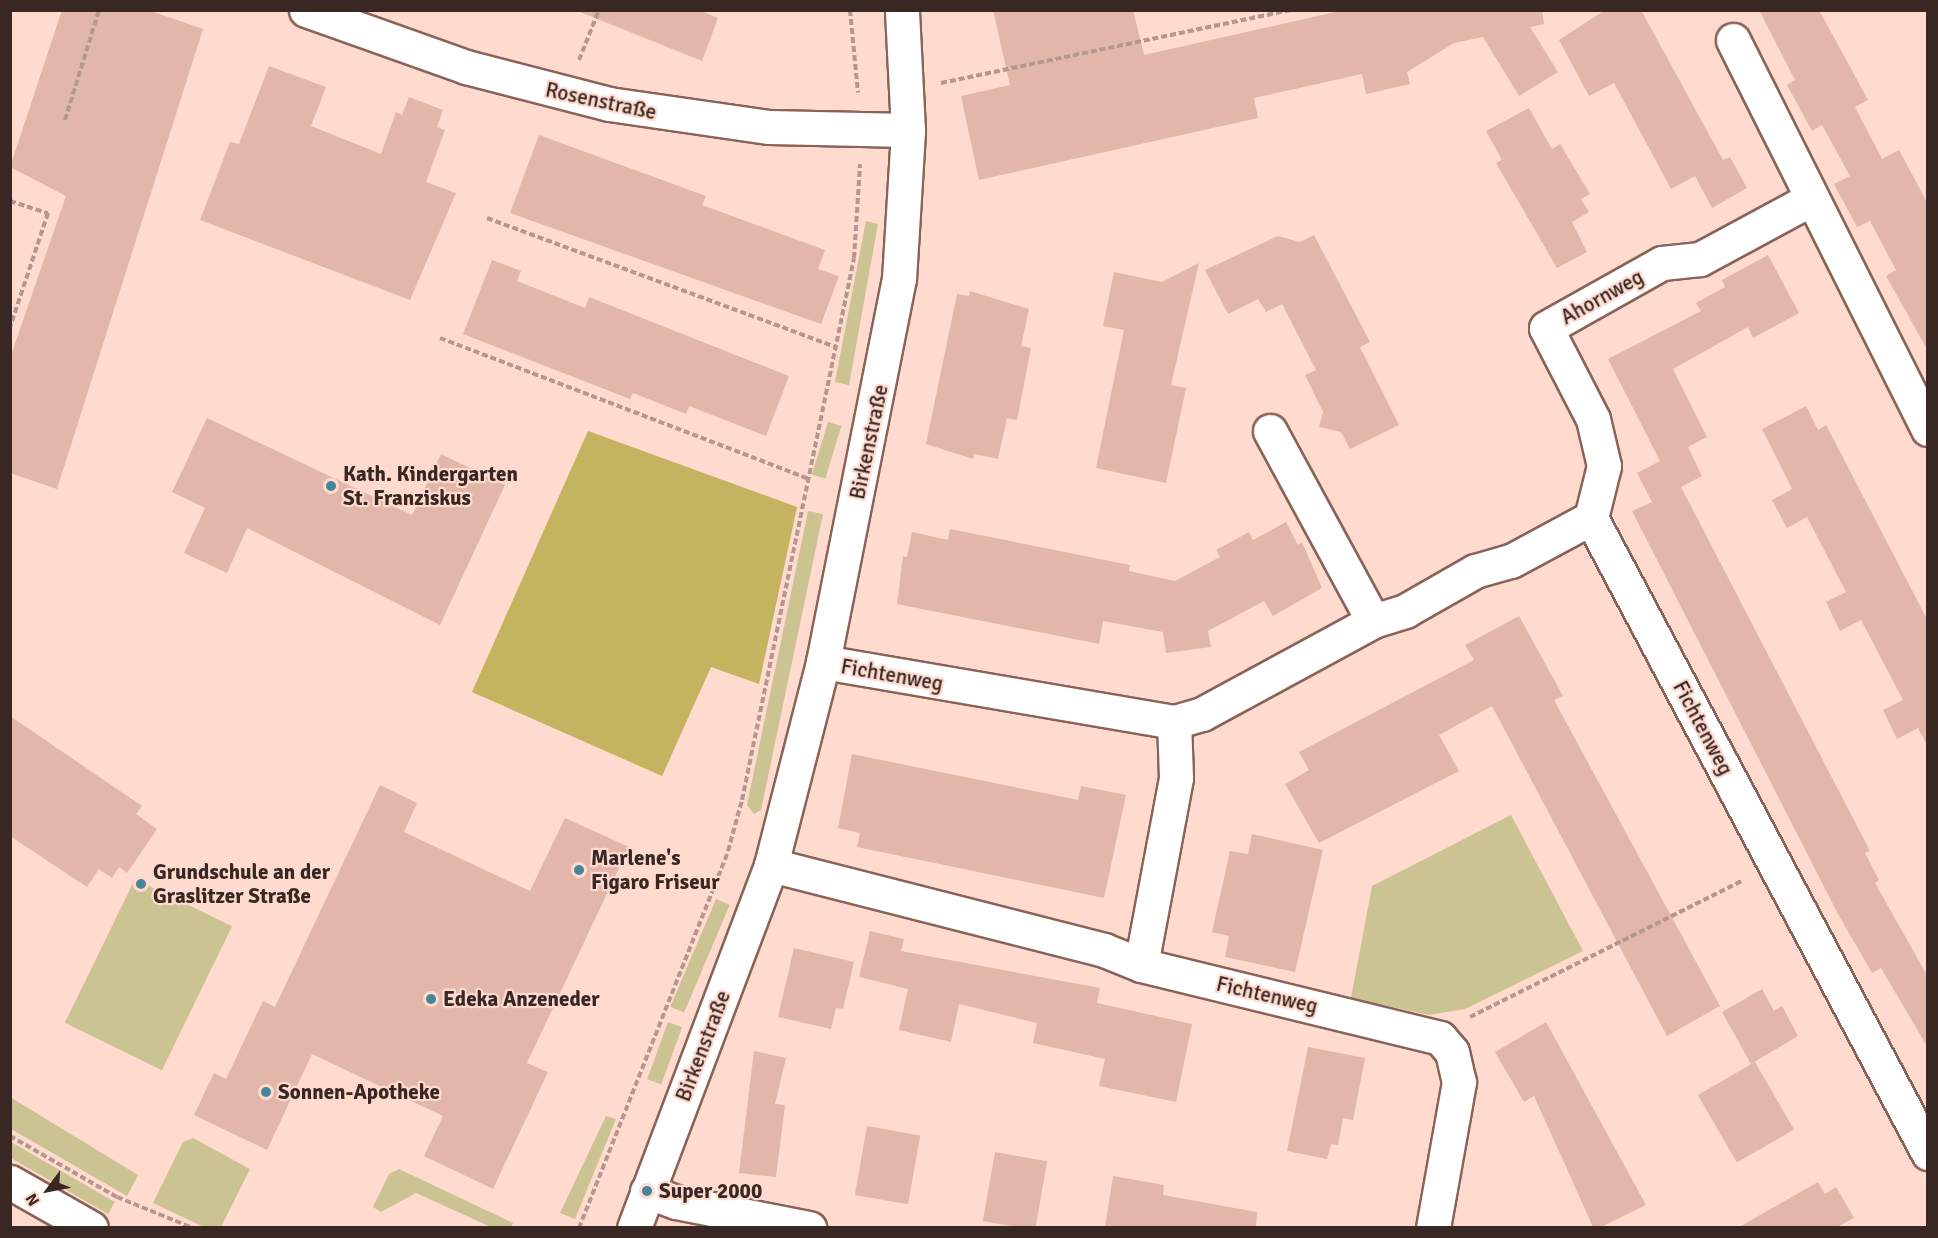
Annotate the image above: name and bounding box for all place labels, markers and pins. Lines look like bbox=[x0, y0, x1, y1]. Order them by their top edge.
place label: Kath. Kindergarten St. Franziskus bbox=[343, 461, 518, 511]
marker: Kath. Kindergarten St. Franziskus bbox=[324, 479, 338, 493]
place label: Marlene's Figaro Friseur bbox=[591, 845, 719, 895]
place label: Grundschule an der Graslitzer Straße bbox=[153, 859, 330, 909]
marker: Marlene's Figaro Friseur bbox=[572, 863, 586, 877]
marker: Grundschule an der Graslitzer Straße bbox=[134, 877, 148, 891]
place label: Edeka Anzeneder bbox=[443, 986, 599, 1012]
marker: Edeka Anzeneder bbox=[424, 992, 438, 1006]
place label: Sonnen-Apotheke bbox=[278, 1079, 440, 1105]
marker: Sonnen-Apotheke bbox=[259, 1085, 273, 1099]
place label: Super 2000 bbox=[659, 1178, 762, 1204]
marker: Super 2000 bbox=[640, 1184, 654, 1198]

